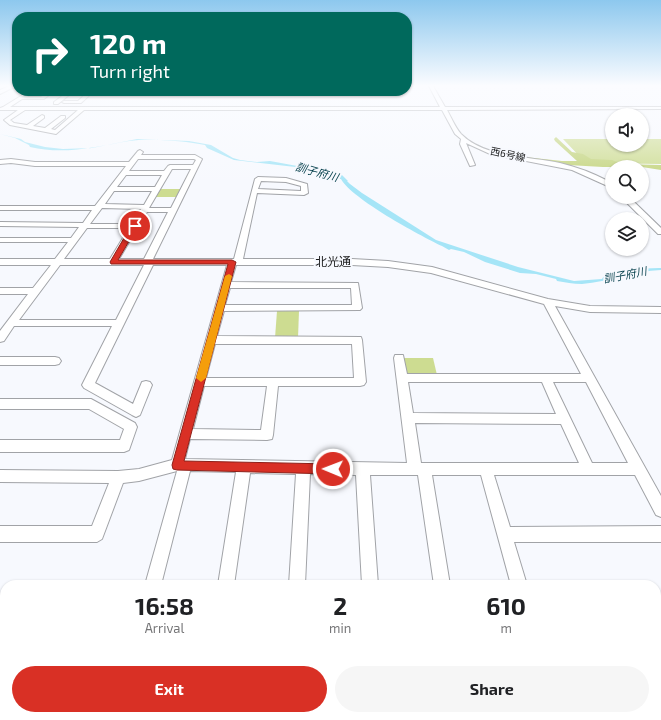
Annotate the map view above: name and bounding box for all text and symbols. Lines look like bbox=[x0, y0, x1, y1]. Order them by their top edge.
text: 120 m bbox=[90, 26, 167, 60]
icon: right bbox=[24, 28, 76, 80]
text: Turn right bbox=[90, 60, 170, 82]
map controls bbox=[605, 108, 649, 256]
button: sound bbox=[605, 108, 649, 152]
street label: 西6号線 bbox=[489, 144, 527, 164]
water label: 訓子府川 bbox=[294, 160, 341, 184]
button: search bbox=[605, 160, 649, 204]
pin bbox=[118, 209, 152, 243]
button: layers bbox=[605, 212, 649, 256]
icon: arrive bbox=[124, 215, 146, 237]
street label: 北光通 bbox=[315, 254, 351, 268]
water label: 訓子府川 bbox=[602, 264, 649, 285]
position arrow bbox=[312, 448, 354, 490]
text: 16:58 bbox=[135, 591, 194, 620]
text: 2 bbox=[333, 591, 347, 620]
text: 610 bbox=[486, 591, 526, 620]
text: Arrival bbox=[145, 620, 184, 636]
text: min bbox=[329, 620, 351, 636]
text: m bbox=[500, 620, 512, 636]
button: Exit bbox=[12, 666, 327, 712]
button: Share bbox=[335, 666, 649, 712]

